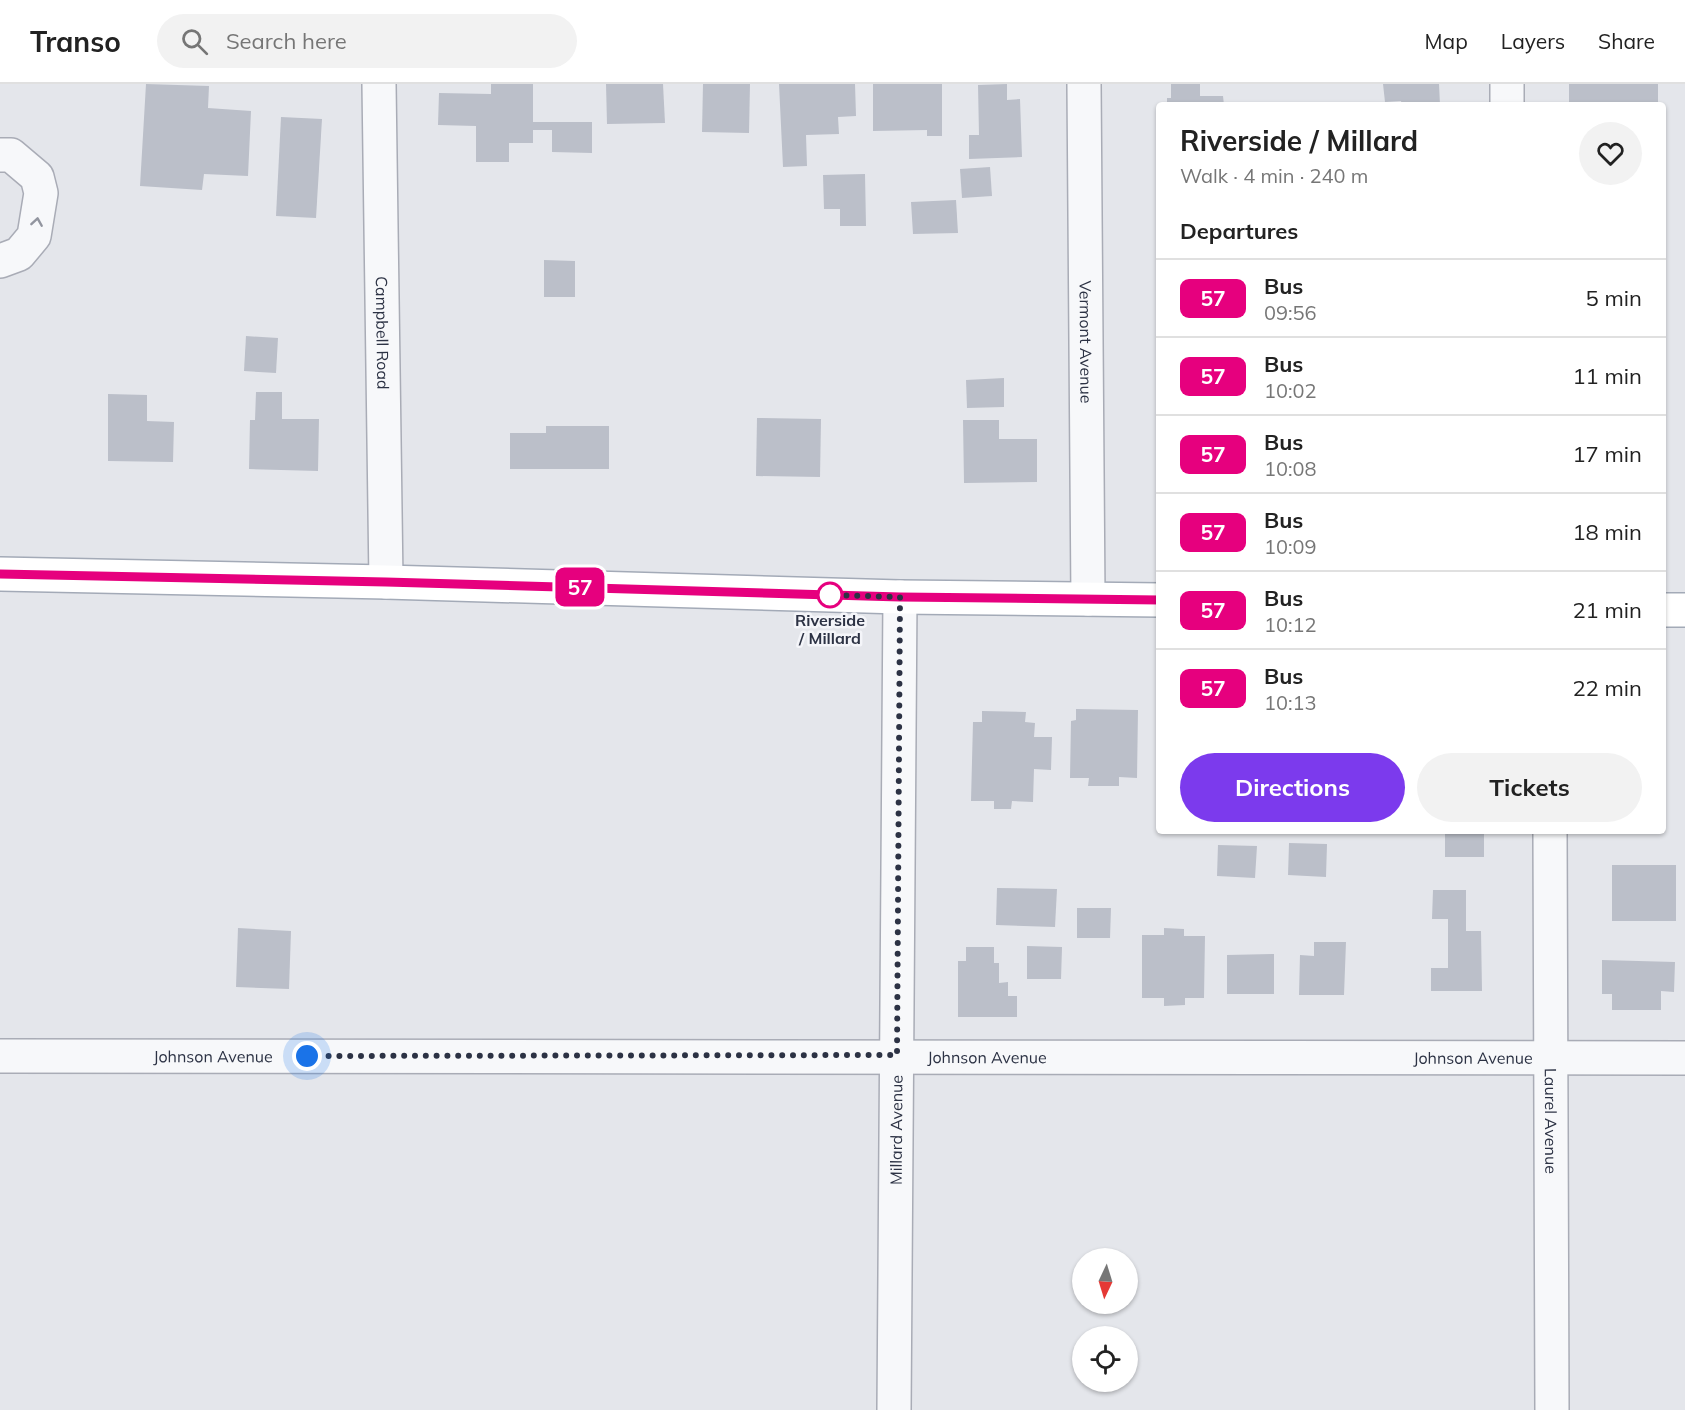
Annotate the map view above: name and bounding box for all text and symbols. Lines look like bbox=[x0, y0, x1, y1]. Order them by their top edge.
search box bbox=[157, 14, 577, 68]
text: Transo bbox=[30, 24, 121, 59]
icon: search bbox=[178, 25, 211, 58]
text: Search here bbox=[226, 27, 347, 55]
text: Map bbox=[1425, 28, 1468, 54]
text: Layers bbox=[1501, 28, 1565, 54]
text: Share bbox=[1598, 28, 1655, 54]
button: heart bbox=[1579, 122, 1642, 185]
text: Riverside / Millard bbox=[1180, 123, 1418, 158]
text: Walk · 4 min · 240 m bbox=[1180, 163, 1368, 188]
one-way arrow bbox=[30, 217, 42, 226]
text: Departures bbox=[1180, 217, 1298, 245]
text: Bus bbox=[1264, 272, 1303, 300]
street label: Campbell Road bbox=[372, 276, 393, 390]
street label: Vermont Avenue bbox=[1076, 280, 1096, 404]
text: 5 min bbox=[1586, 284, 1642, 312]
text: 57 bbox=[1200, 285, 1226, 311]
text: 09:56 bbox=[1264, 300, 1317, 325]
text: Bus bbox=[1264, 350, 1303, 378]
text: 11 min bbox=[1572, 362, 1642, 390]
text: 57 bbox=[1200, 363, 1226, 389]
text: 10:02 bbox=[1264, 378, 1317, 403]
text: Bus bbox=[1264, 428, 1303, 456]
text: 17 min bbox=[1572, 440, 1642, 468]
text: 57 bbox=[1200, 441, 1226, 467]
text: 10:08 bbox=[1264, 456, 1317, 481]
text: Bus bbox=[1264, 506, 1303, 534]
text: 18 min bbox=[1572, 518, 1642, 546]
text: 57 bbox=[1200, 519, 1226, 545]
text: 10:09 bbox=[1264, 534, 1317, 559]
line badge: 57 bbox=[553, 568, 607, 606]
text: 57 bbox=[567, 574, 593, 600]
marker: Riverside / Millard bbox=[817, 582, 843, 608]
text: Bus bbox=[1264, 584, 1303, 612]
text: 21 min bbox=[1572, 596, 1642, 624]
text: 57 bbox=[1200, 597, 1226, 623]
place label: Riverside / Millard bbox=[795, 610, 865, 648]
text: 10:12 bbox=[1264, 612, 1317, 637]
text: Bus bbox=[1264, 662, 1303, 690]
text: 22 min bbox=[1572, 674, 1642, 702]
text: 57 bbox=[1200, 675, 1226, 701]
text: 10:13 bbox=[1264, 690, 1317, 715]
button: Directions bbox=[1180, 753, 1405, 822]
button: Tickets bbox=[1417, 753, 1642, 822]
your location bbox=[292, 1041, 322, 1071]
street label: Johnson Avenue bbox=[153, 1046, 273, 1066]
street label: Johnson Avenue bbox=[927, 1047, 1047, 1067]
street label: Johnson Avenue bbox=[1413, 1048, 1533, 1068]
street label: Laurel Avenue bbox=[1541, 1068, 1561, 1174]
street label: Millard Avenue bbox=[886, 1075, 906, 1185]
north arrow bbox=[1072, 1248, 1138, 1314]
map controls bbox=[1072, 1248, 1138, 1392]
button: locate bbox=[1072, 1326, 1138, 1392]

